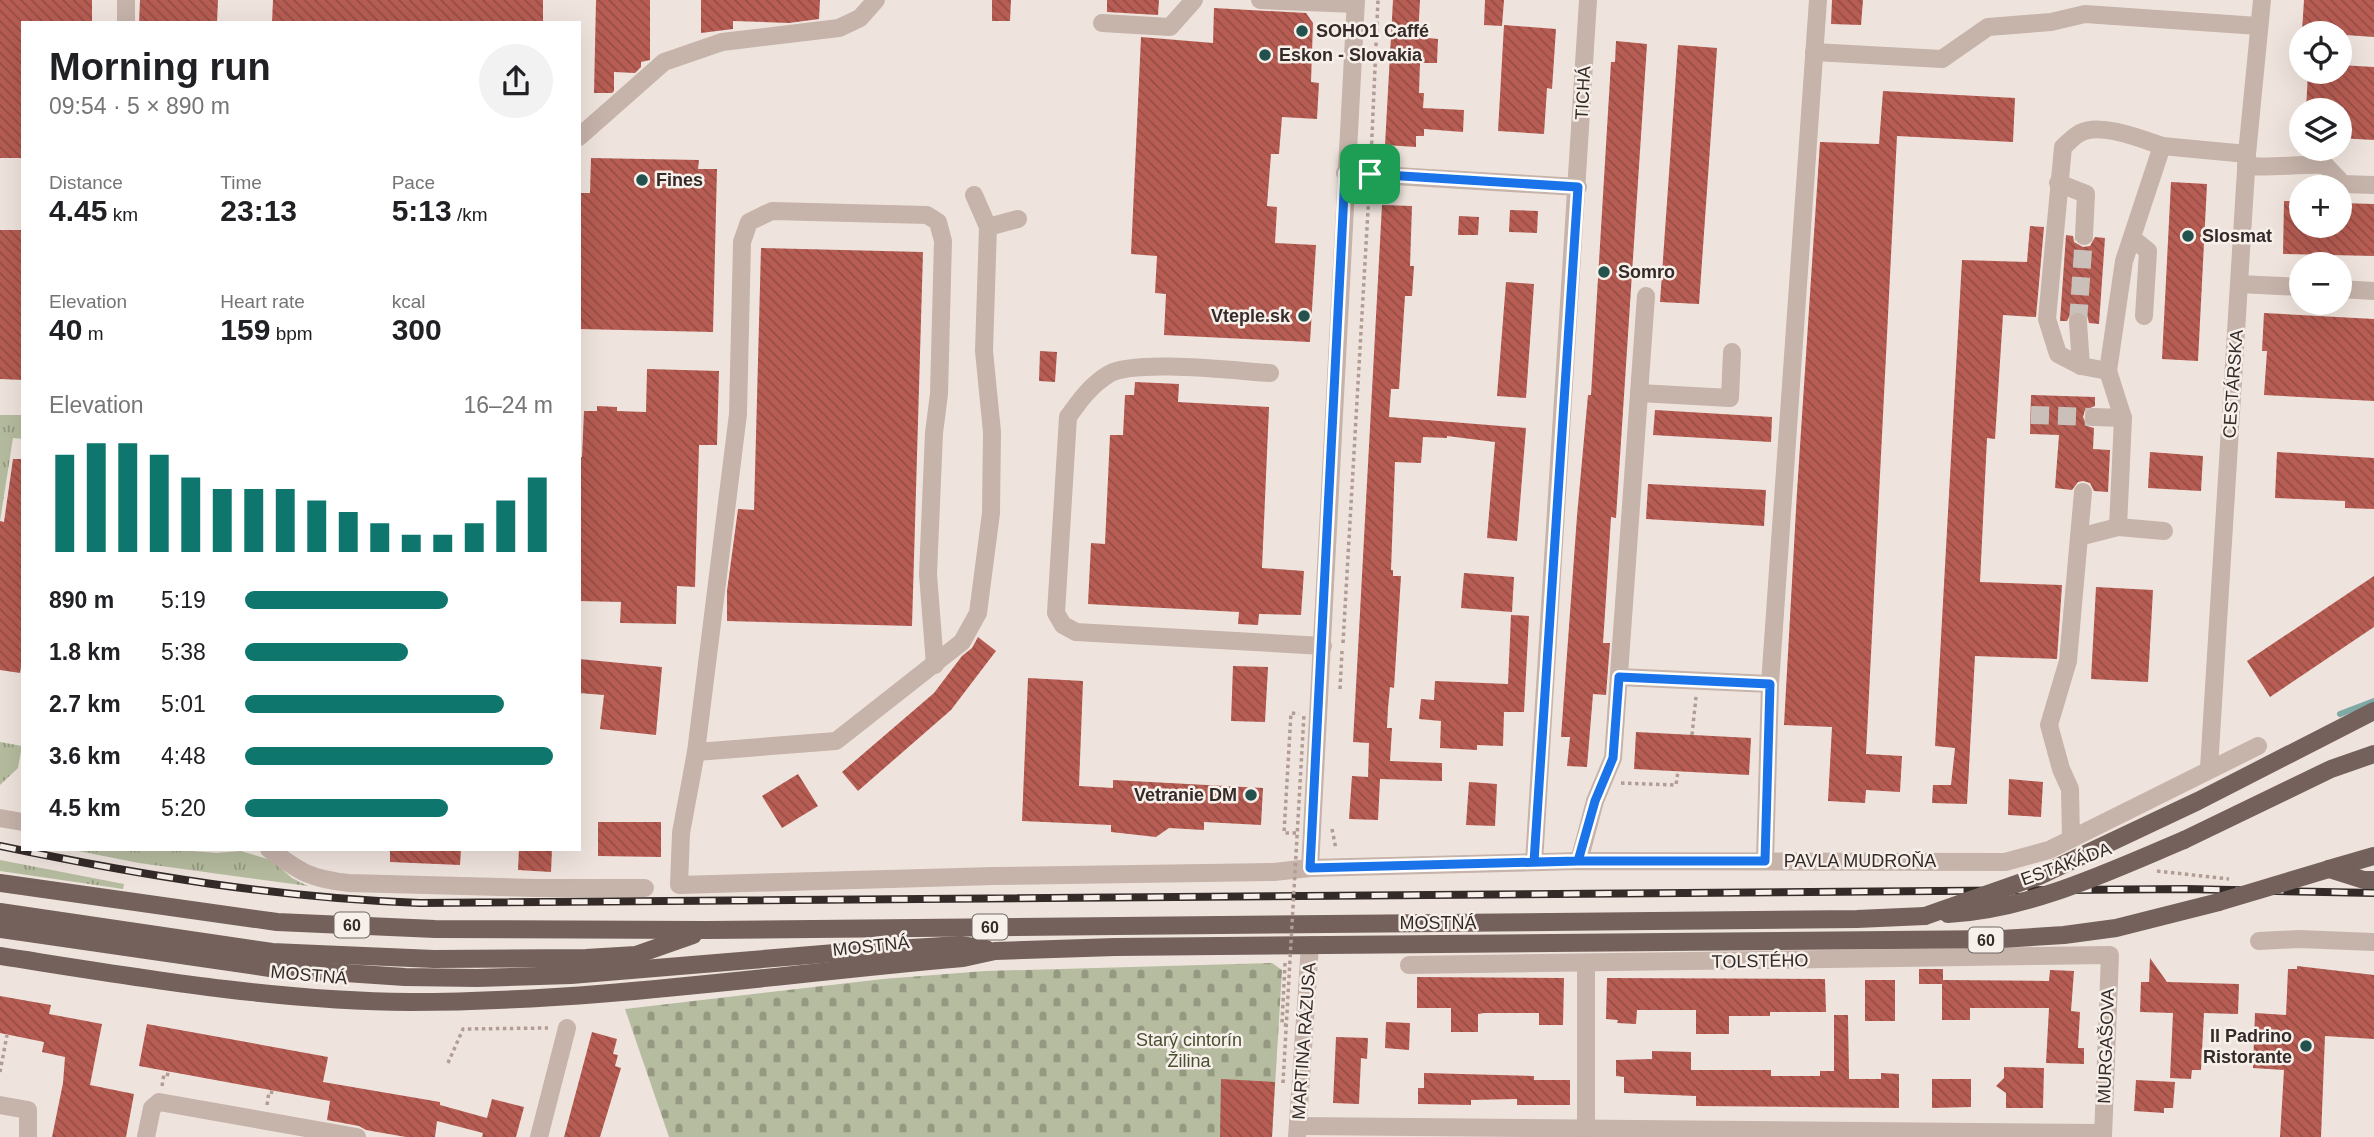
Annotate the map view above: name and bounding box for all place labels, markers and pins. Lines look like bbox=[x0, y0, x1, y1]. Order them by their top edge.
place label: SOHO1 Caffé bbox=[1316, 21, 1429, 41]
marker: SOHO1 Caffé bbox=[1294, 23, 1310, 39]
place label: Eskon - Slovakia bbox=[1279, 45, 1423, 65]
marker: Eskon - Slovakia bbox=[1257, 47, 1273, 63]
pin bbox=[1340, 144, 1400, 204]
place label: Fines bbox=[656, 170, 703, 190]
marker: Fines bbox=[634, 172, 650, 188]
place label: Slosmat bbox=[2202, 226, 2272, 246]
marker: Slosmat bbox=[2180, 228, 2196, 244]
place label: Somro bbox=[1618, 262, 1675, 282]
marker: Somro bbox=[1596, 264, 1612, 280]
place label: Vteple.sk bbox=[1211, 306, 1291, 326]
marker: Vteple.sk bbox=[1296, 308, 1312, 324]
place label: Vetranie DM bbox=[1134, 785, 1237, 805]
marker: Vetranie DM bbox=[1243, 787, 1259, 803]
place label: Il Padrino Ristorante bbox=[2203, 1026, 2292, 1067]
marker: Il Padrino Ristorante bbox=[2298, 1038, 2314, 1054]

